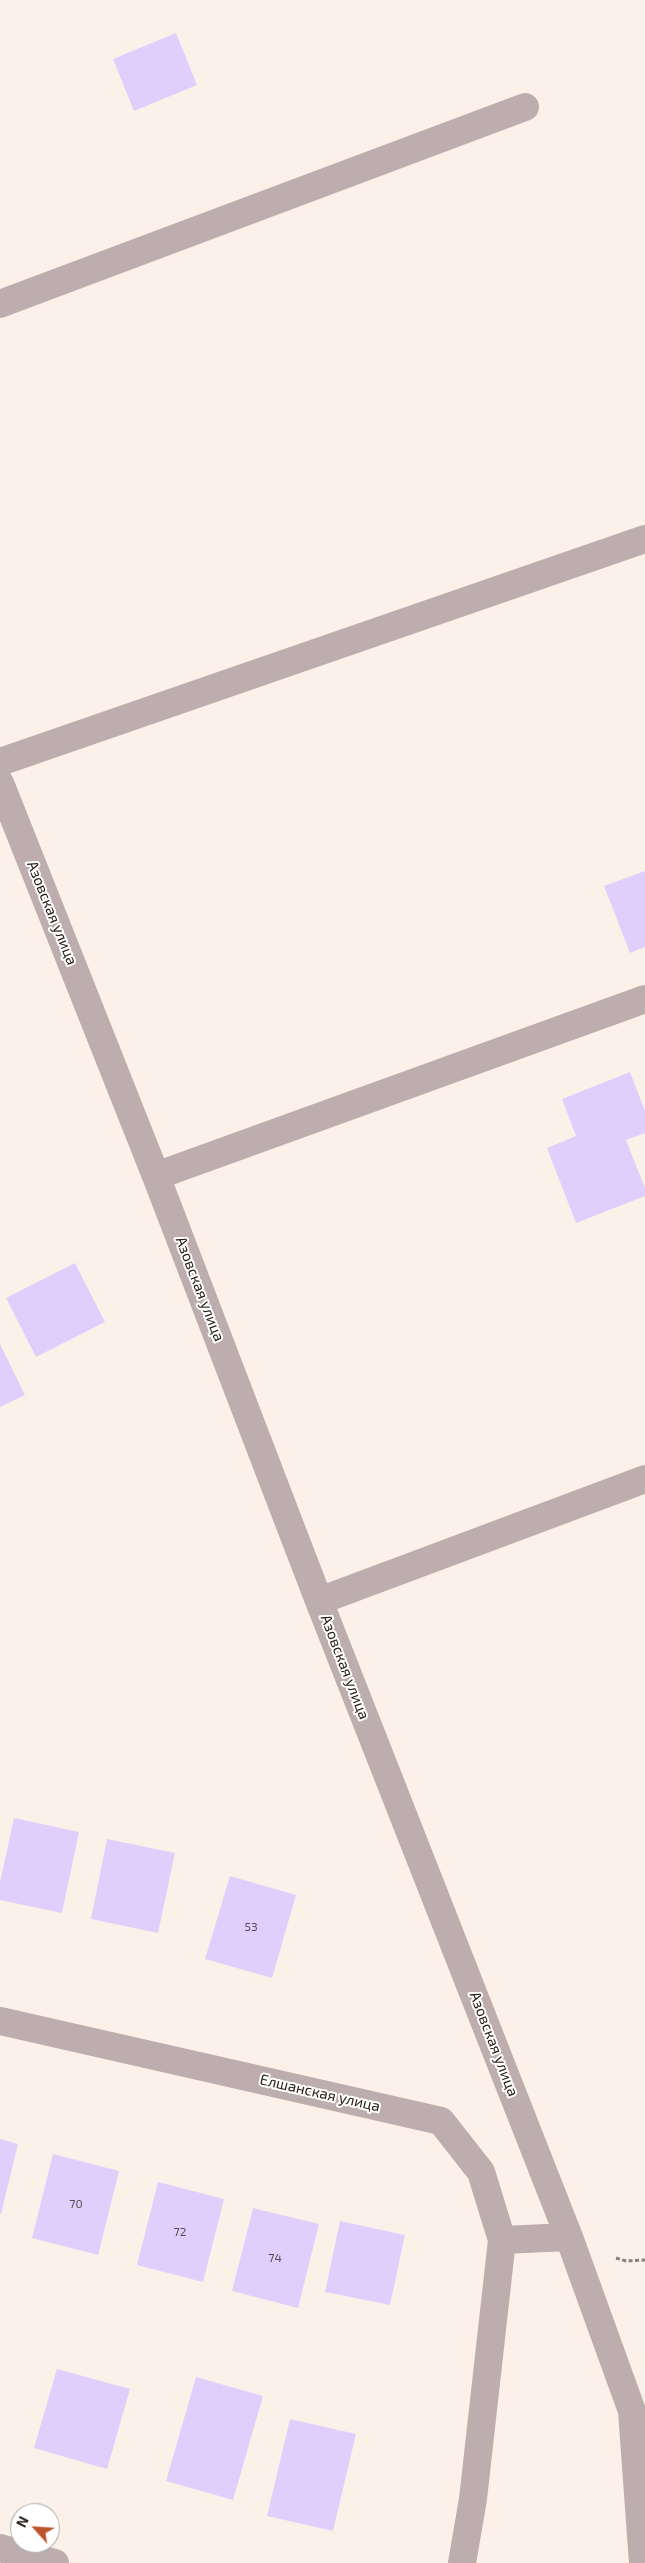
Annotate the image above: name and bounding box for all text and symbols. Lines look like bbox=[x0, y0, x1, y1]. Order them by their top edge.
street label: Азовская улица bbox=[23, 858, 81, 968]
street label: Азовская улица bbox=[172, 1234, 228, 1344]
street label: Азовская улица bbox=[317, 1612, 373, 1722]
house number: 53 bbox=[244, 1920, 258, 1934]
street label: Азовская улица bbox=[466, 1989, 522, 2099]
street label: Елшанская улица bbox=[258, 2070, 382, 2116]
house number: 70 bbox=[69, 2197, 83, 2211]
house number: 72 bbox=[174, 2225, 186, 2239]
house number: 74 bbox=[268, 2251, 282, 2265]
north arrow bbox=[10, 2503, 60, 2553]
text: N bbox=[12, 2513, 32, 2530]

